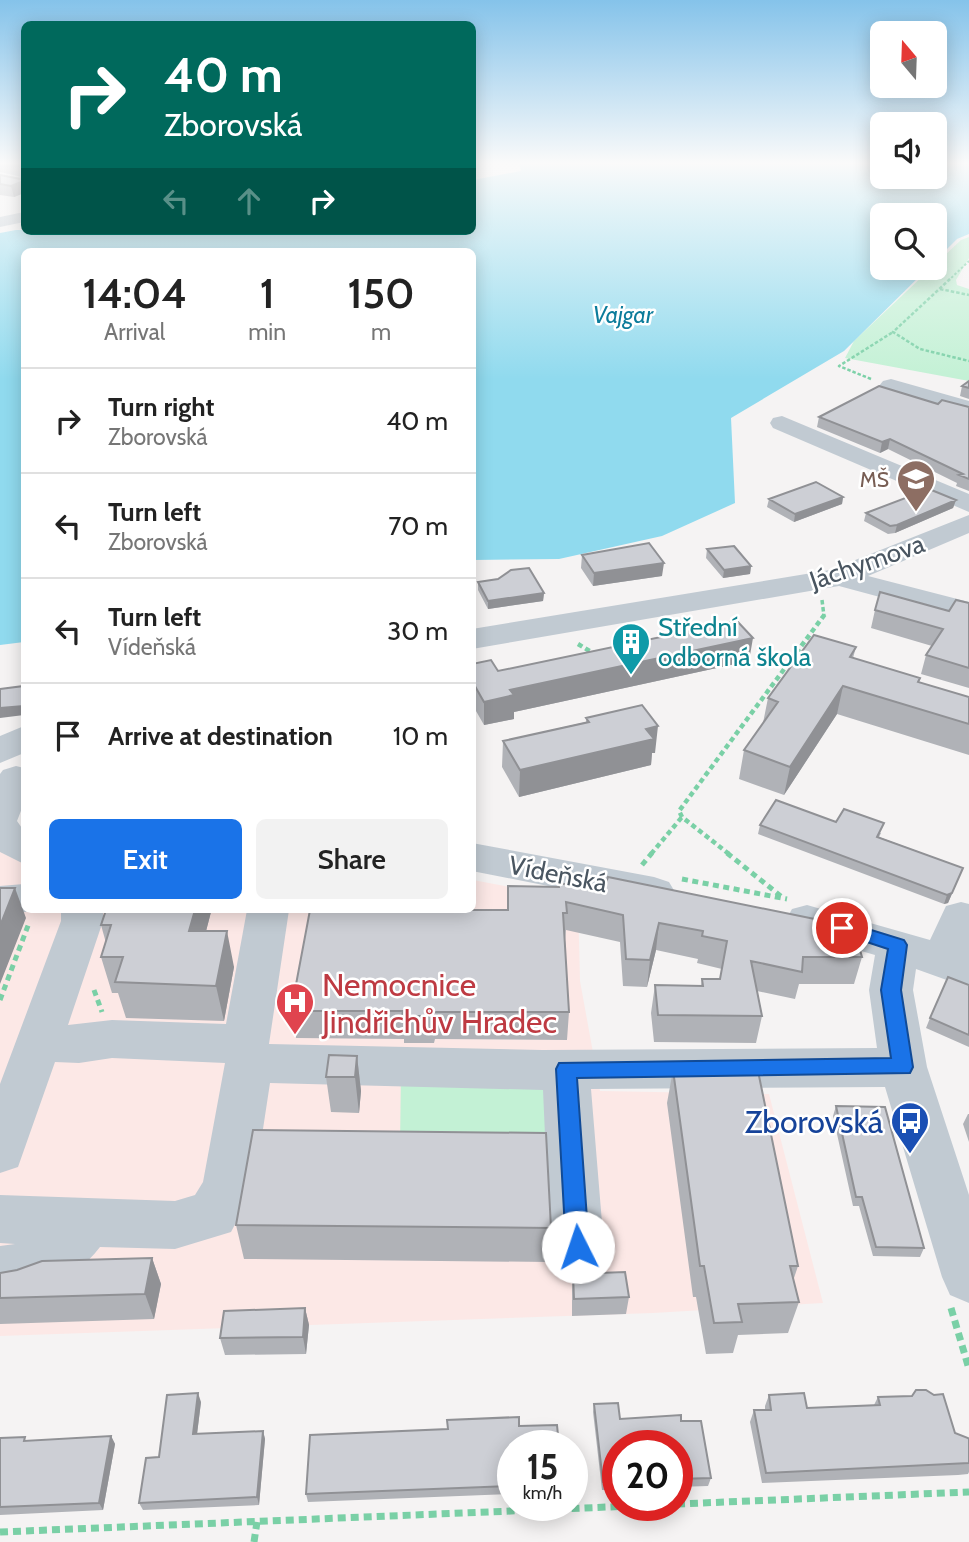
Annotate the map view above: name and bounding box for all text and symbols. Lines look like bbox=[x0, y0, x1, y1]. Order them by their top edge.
north arrow bbox=[870, 21, 947, 98]
map controls bbox=[870, 21, 947, 280]
text: 40 m bbox=[164, 45, 283, 104]
icon: right bbox=[49, 49, 140, 140]
text: Zborovská bbox=[164, 105, 302, 144]
button: sound bbox=[870, 112, 947, 189]
icon: left bbox=[157, 182, 195, 220]
icon: ahead bbox=[230, 182, 268, 220]
icon: right bbox=[303, 182, 341, 220]
button: search bbox=[870, 203, 947, 280]
text: 14:04 bbox=[82, 267, 187, 319]
text: 1 bbox=[260, 267, 275, 319]
text: 150 bbox=[348, 267, 415, 319]
water label: Vajgar bbox=[593, 301, 654, 329]
text: Arrival bbox=[104, 318, 165, 346]
text: min bbox=[248, 318, 286, 346]
text: m bbox=[371, 318, 391, 346]
text: Turn right bbox=[108, 391, 214, 423]
icon: right bbox=[49, 402, 87, 440]
text: 40 m bbox=[386, 405, 448, 437]
text: Zborovská bbox=[108, 423, 207, 451]
school or university icon: MŠ bbox=[895, 458, 937, 513]
place label: MŠ bbox=[860, 467, 889, 492]
text: Turn left bbox=[108, 496, 201, 528]
icon: left bbox=[49, 507, 87, 545]
text: 70 m bbox=[388, 510, 448, 542]
street label: Jáchymova bbox=[804, 527, 929, 597]
text: Zborovská bbox=[108, 528, 207, 556]
text: Turn left bbox=[108, 601, 201, 633]
place label: Střední odborná škola bbox=[658, 611, 812, 673]
icon: left bbox=[49, 612, 87, 650]
text: 30 m bbox=[387, 615, 448, 647]
building icon: Střední odborná škola bbox=[610, 621, 652, 676]
text: Vídeňská bbox=[108, 633, 196, 661]
icon: arrive bbox=[49, 717, 87, 755]
text: Arrive at destination bbox=[108, 720, 333, 752]
text: 10 m bbox=[393, 720, 448, 752]
button: Exit bbox=[49, 819, 242, 899]
button: Share bbox=[256, 819, 448, 899]
street label: Vídeňská bbox=[506, 849, 610, 899]
pin bbox=[812, 898, 872, 958]
icon: arrive bbox=[823, 909, 861, 947]
place label: Nemocnice Jindřichův Hradec bbox=[321, 965, 557, 1041]
hospital icon: Nemocnice Jindřichův Hradec bbox=[274, 981, 316, 1036]
bus stop icon: Zborovská bbox=[889, 1100, 931, 1155]
place label: Zborovská bbox=[745, 1102, 884, 1141]
position arrow bbox=[541, 1210, 615, 1284]
speed limit sign: 20 bbox=[602, 1430, 693, 1521]
text: 15 bbox=[527, 1445, 558, 1488]
text: km/h bbox=[523, 1482, 562, 1504]

